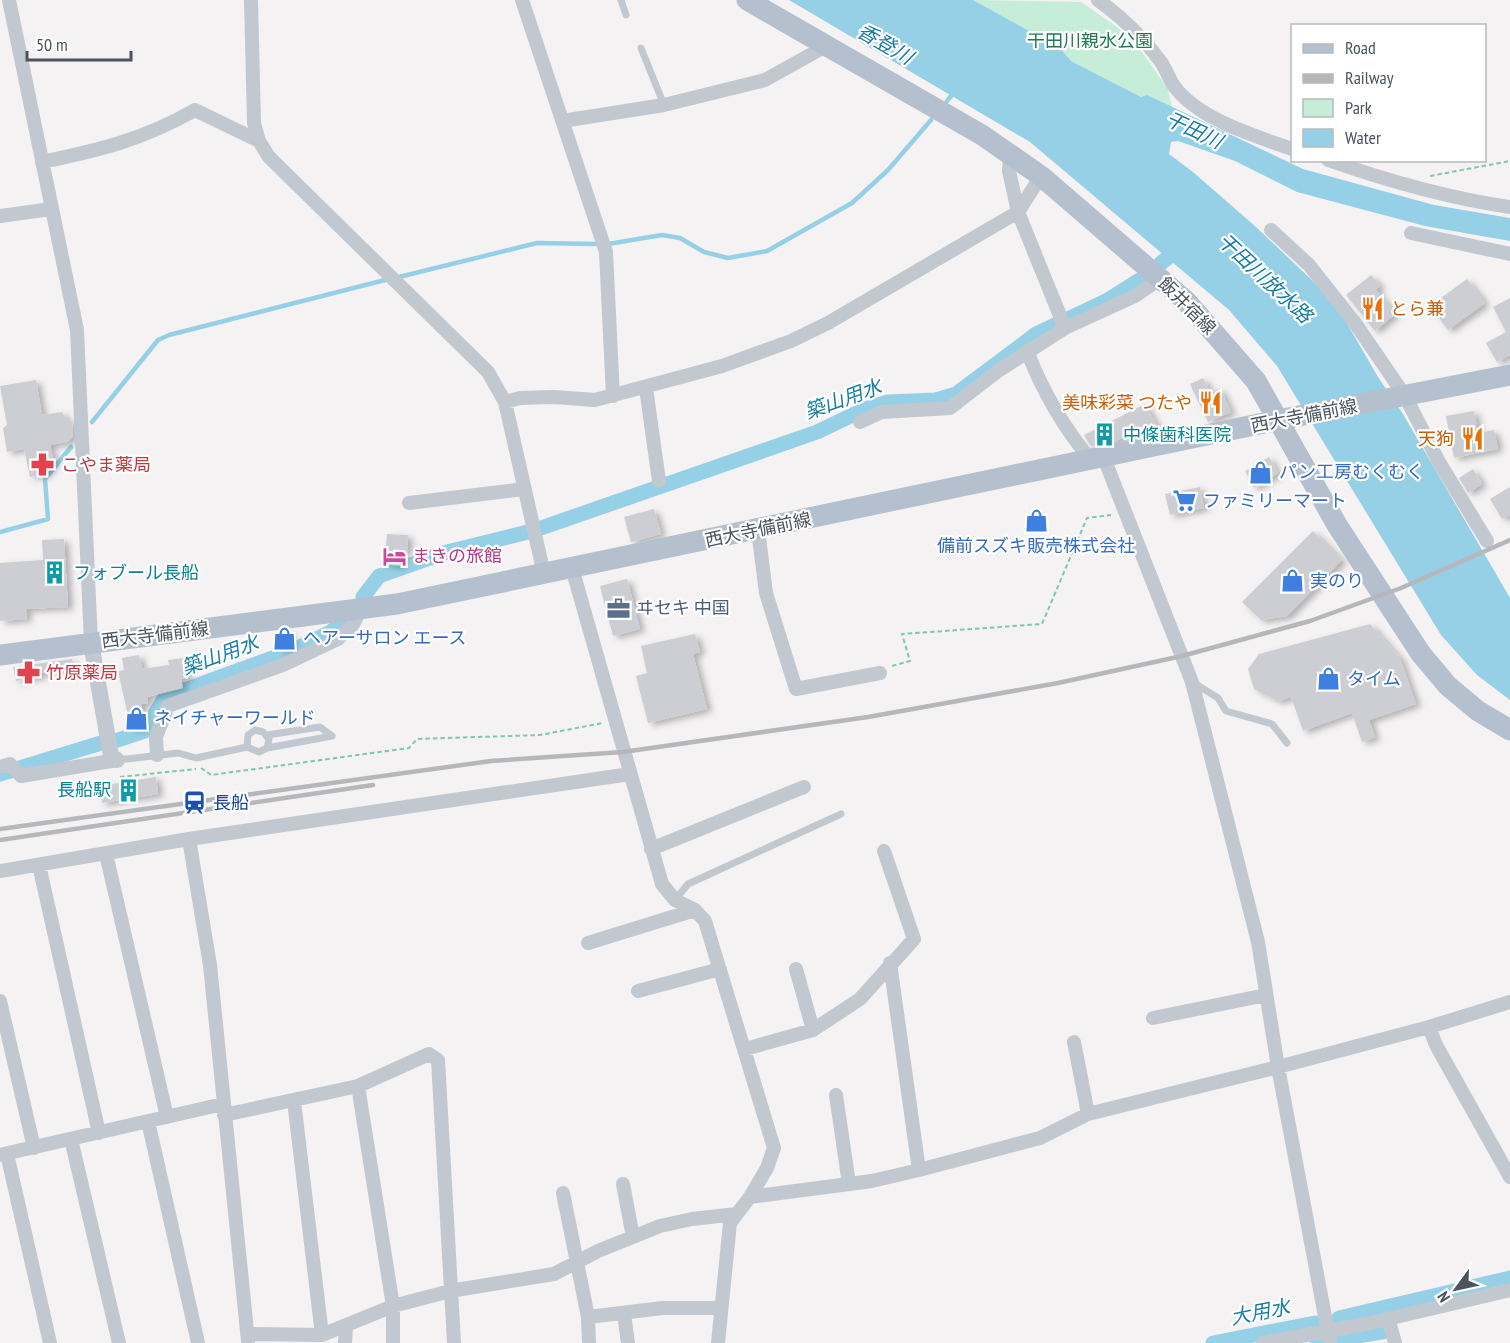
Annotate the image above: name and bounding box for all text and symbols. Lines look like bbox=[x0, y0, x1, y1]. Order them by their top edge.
water label: 香登川 bbox=[853, 18, 919, 71]
scale bar bbox=[27, 24, 130, 62]
legend bbox=[1291, 24, 1486, 162]
park label: 干田川親水公園 bbox=[1027, 29, 1153, 52]
text: 50 m bbox=[36, 33, 68, 56]
text: Road bbox=[1345, 36, 1376, 59]
text: Railway bbox=[1345, 66, 1394, 89]
text: Park bbox=[1345, 96, 1372, 119]
water label: 干田川 bbox=[1161, 106, 1228, 155]
text: Water bbox=[1345, 126, 1381, 149]
water label: 干田川放水路 bbox=[1212, 228, 1319, 330]
street label: 飯井宿線 bbox=[1154, 272, 1221, 339]
restaurant icon: とら兼 bbox=[1359, 296, 1385, 322]
place label: とら兼 bbox=[1390, 297, 1444, 320]
water label: 築山用水 bbox=[801, 372, 887, 425]
restaurant icon: 美味彩菜 つたや bbox=[1197, 390, 1223, 416]
place label: 美味彩菜 つたや bbox=[1062, 391, 1192, 414]
street label: 西大寺備前線 bbox=[1249, 394, 1359, 437]
building icon: 中條歯科医院 bbox=[1092, 422, 1118, 448]
place label: 中條歯科医院 bbox=[1123, 423, 1231, 446]
restaurant icon: 天狗 bbox=[1459, 426, 1485, 452]
place label: 天狗 bbox=[1418, 427, 1454, 450]
pharmacy icon: こやま薬局 bbox=[30, 452, 56, 478]
place label: こやま薬局 bbox=[61, 453, 151, 476]
shop icon: パン工房むくむく bbox=[1248, 459, 1274, 485]
place label: パン工房むくむく bbox=[1279, 460, 1424, 483]
supermarket icon: ファミリーマート bbox=[1172, 488, 1198, 514]
place label: ファミリーマート bbox=[1203, 489, 1347, 512]
street label: 西大寺備前線 bbox=[703, 507, 813, 552]
shop icon: 備前スズキ販売株式会社 bbox=[1023, 507, 1049, 533]
place label: 備前スズキ販売株式会社 bbox=[937, 534, 1135, 557]
hotel icon: まきの旅館 bbox=[381, 543, 407, 569]
place label: まきの旅館 bbox=[412, 544, 502, 567]
building icon: フォブール長船 bbox=[42, 560, 68, 586]
place label: フォブール長船 bbox=[73, 561, 199, 584]
shop icon: 実のり bbox=[1279, 568, 1305, 594]
place label: 実のり bbox=[1310, 569, 1364, 592]
office icon: ヰセキ 中国 bbox=[605, 595, 631, 621]
place label: ヰセキ 中国 bbox=[636, 596, 730, 619]
street label: 西大寺備前線 bbox=[100, 617, 210, 652]
shop icon: ヘアーサロン エース bbox=[272, 625, 298, 651]
place label: ヘアーサロン エース bbox=[303, 626, 466, 649]
water label: 築山用水 bbox=[178, 628, 264, 681]
pharmacy icon: 竹原薬局 bbox=[15, 660, 41, 686]
place label: 竹原薬局 bbox=[46, 661, 118, 684]
shop icon: タイム bbox=[1316, 666, 1342, 692]
place label: タイム bbox=[1347, 667, 1401, 690]
shop icon: ネイチャーワールド bbox=[123, 705, 149, 731]
place label: ネイチャーワールド bbox=[154, 706, 316, 729]
building icon: 長船駅 bbox=[116, 777, 142, 803]
place label: 長船駅 bbox=[57, 778, 111, 801]
station icon: 長船 bbox=[182, 790, 208, 816]
place label: 長船 bbox=[213, 791, 249, 814]
north arrow bbox=[1426, 1259, 1486, 1319]
text: N bbox=[1433, 1288, 1454, 1306]
water label: 大用水 bbox=[1228, 1293, 1294, 1330]

